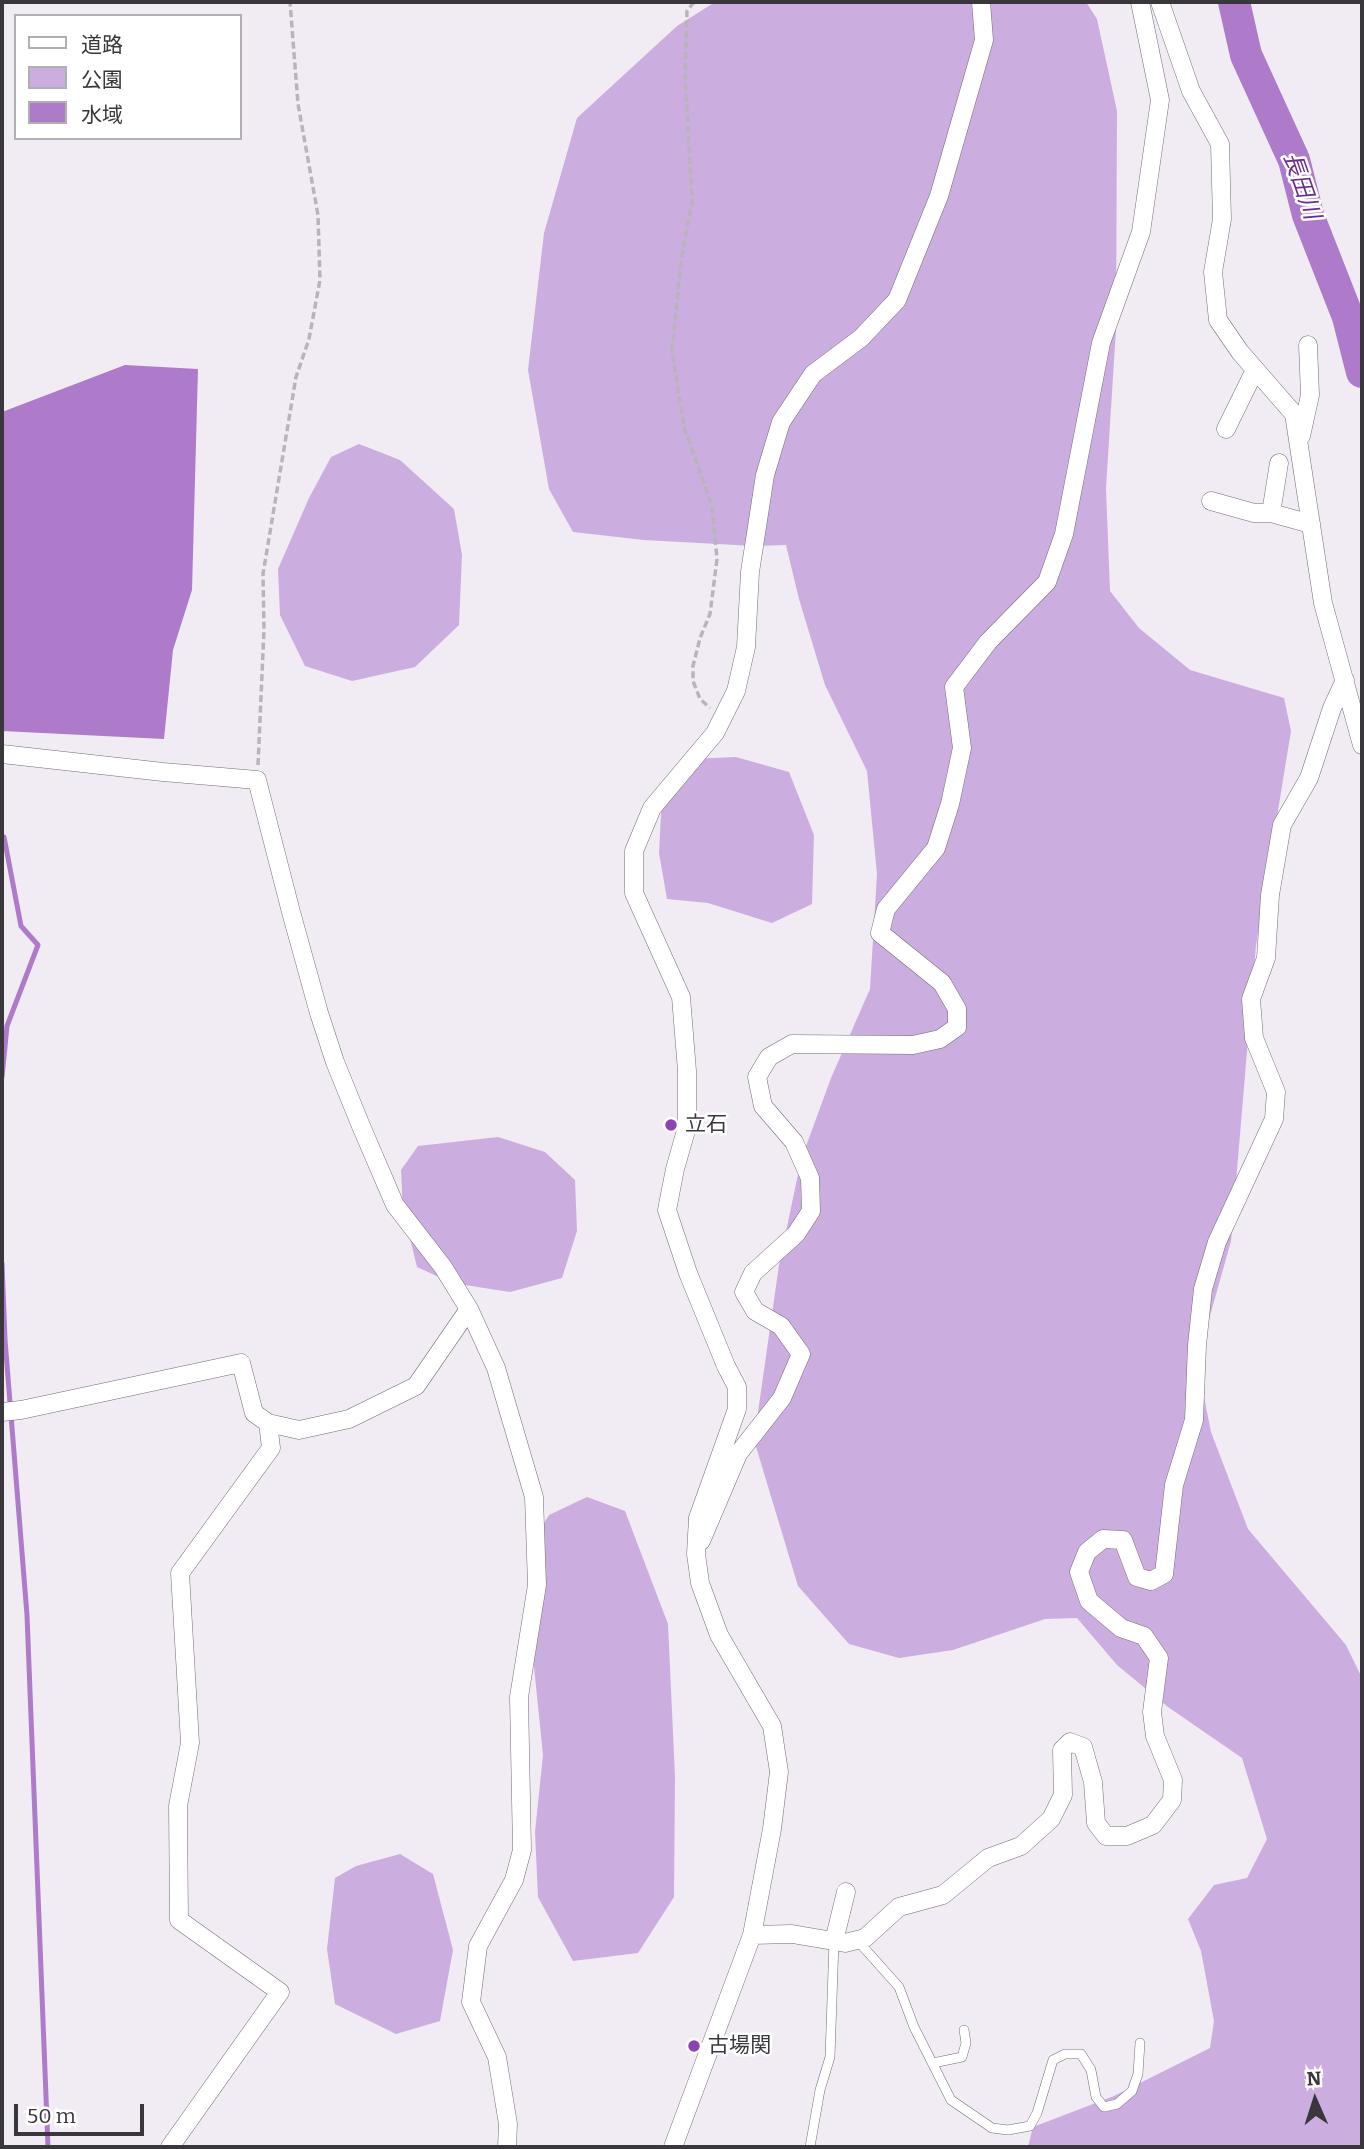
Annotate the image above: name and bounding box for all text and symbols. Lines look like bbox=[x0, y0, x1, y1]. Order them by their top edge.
legend bbox=[14, 14, 242, 140]
text: 道路 bbox=[81, 32, 123, 58]
text: 公園 bbox=[81, 67, 123, 93]
text: 水域 bbox=[81, 102, 123, 128]
water label: 長田川 bbox=[1277, 149, 1325, 223]
place label: 立石 bbox=[685, 1112, 727, 1138]
marker: 立石 bbox=[663, 1117, 679, 1133]
place label: 古場関 bbox=[708, 2033, 771, 2059]
marker: 古場関 bbox=[686, 2038, 702, 2054]
north arrow bbox=[1280, 2065, 1350, 2135]
text: N bbox=[1306, 2067, 1322, 2090]
scale bar bbox=[18, 2090, 147, 2134]
text: 50 m bbox=[27, 2103, 76, 2129]

